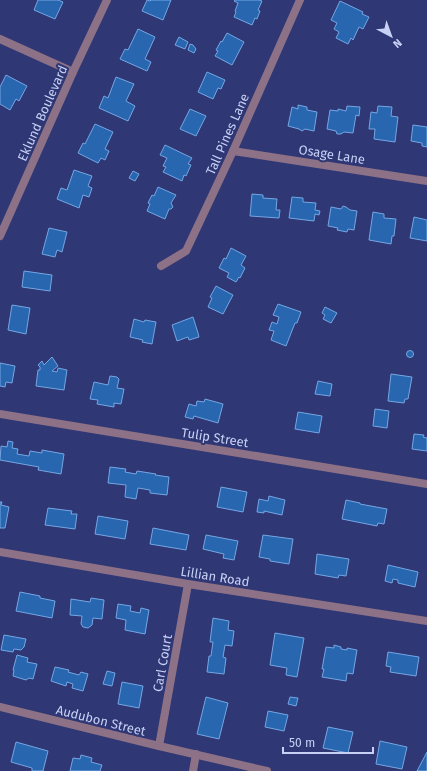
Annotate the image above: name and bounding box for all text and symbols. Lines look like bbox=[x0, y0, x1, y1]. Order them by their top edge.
north arrow bbox=[371, 16, 411, 56]
text: N bbox=[390, 36, 404, 50]
street label: Eklund Boulevard bbox=[15, 63, 70, 163]
street label: Tall Pines Lane bbox=[203, 91, 252, 177]
street label: Osage Lane bbox=[298, 142, 366, 167]
street label: Tulip Street bbox=[180, 425, 250, 450]
street label: Lillian Road bbox=[179, 564, 250, 589]
street label: Carl Court bbox=[150, 633, 175, 693]
street label: Audubon Street bbox=[54, 702, 148, 739]
scale bar bbox=[283, 729, 373, 755]
text: 50 m bbox=[289, 736, 315, 750]

